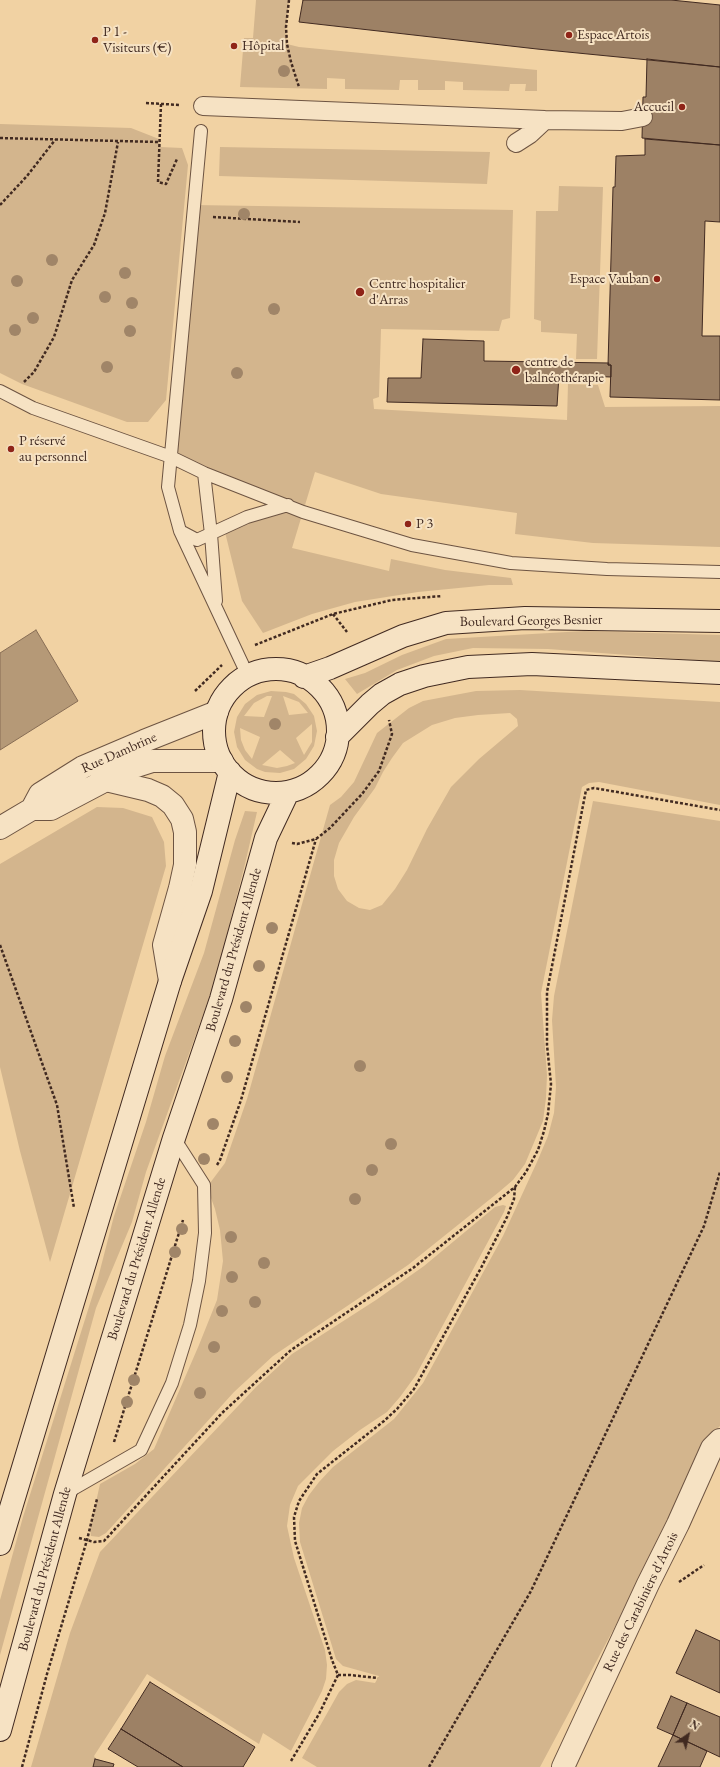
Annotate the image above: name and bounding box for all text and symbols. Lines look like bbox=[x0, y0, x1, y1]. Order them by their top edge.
place label: P 1 - Visiteurs (€) bbox=[103, 24, 171, 56]
place label: Espace Artois bbox=[577, 27, 649, 43]
marker: Espace Artois bbox=[564, 30, 574, 40]
marker: P 1 - Visiteurs (€) bbox=[90, 35, 100, 45]
place label: Hôpital bbox=[242, 38, 284, 54]
marker: Hôpital bbox=[229, 41, 239, 51]
place label: Accueil bbox=[634, 99, 674, 115]
marker: Accueil bbox=[677, 102, 687, 112]
place label: Espace Vauban bbox=[569, 271, 649, 287]
marker: Espace Vauban bbox=[652, 274, 662, 284]
place label: Centre hospitalier d'Arras bbox=[369, 276, 465, 308]
marker: Centre hospitalier d'Arras bbox=[354, 286, 366, 298]
place label: centre de balnéothérapie bbox=[525, 354, 604, 386]
marker: centre de balnéothérapie bbox=[510, 364, 522, 376]
place label: P réservé au personnel bbox=[19, 433, 87, 466]
marker: P réservé au personnel bbox=[6, 444, 16, 454]
place label: P 3 bbox=[416, 516, 433, 532]
marker: P 3 bbox=[403, 519, 413, 529]
street label: Boulevard Georges Besnier bbox=[460, 611, 602, 631]
street label: Rue Dambrine bbox=[79, 729, 159, 777]
street label: Boulevard du Président Allende bbox=[203, 866, 265, 1034]
street label: Boulevard du Président Allende bbox=[104, 1176, 170, 1342]
street label: Boulevard du Président Allende bbox=[15, 1485, 75, 1653]
street label: Rue des Carabiniers d'Artois bbox=[600, 1529, 682, 1675]
north arrow bbox=[668, 1715, 708, 1755]
text: N bbox=[687, 1717, 702, 1733]

